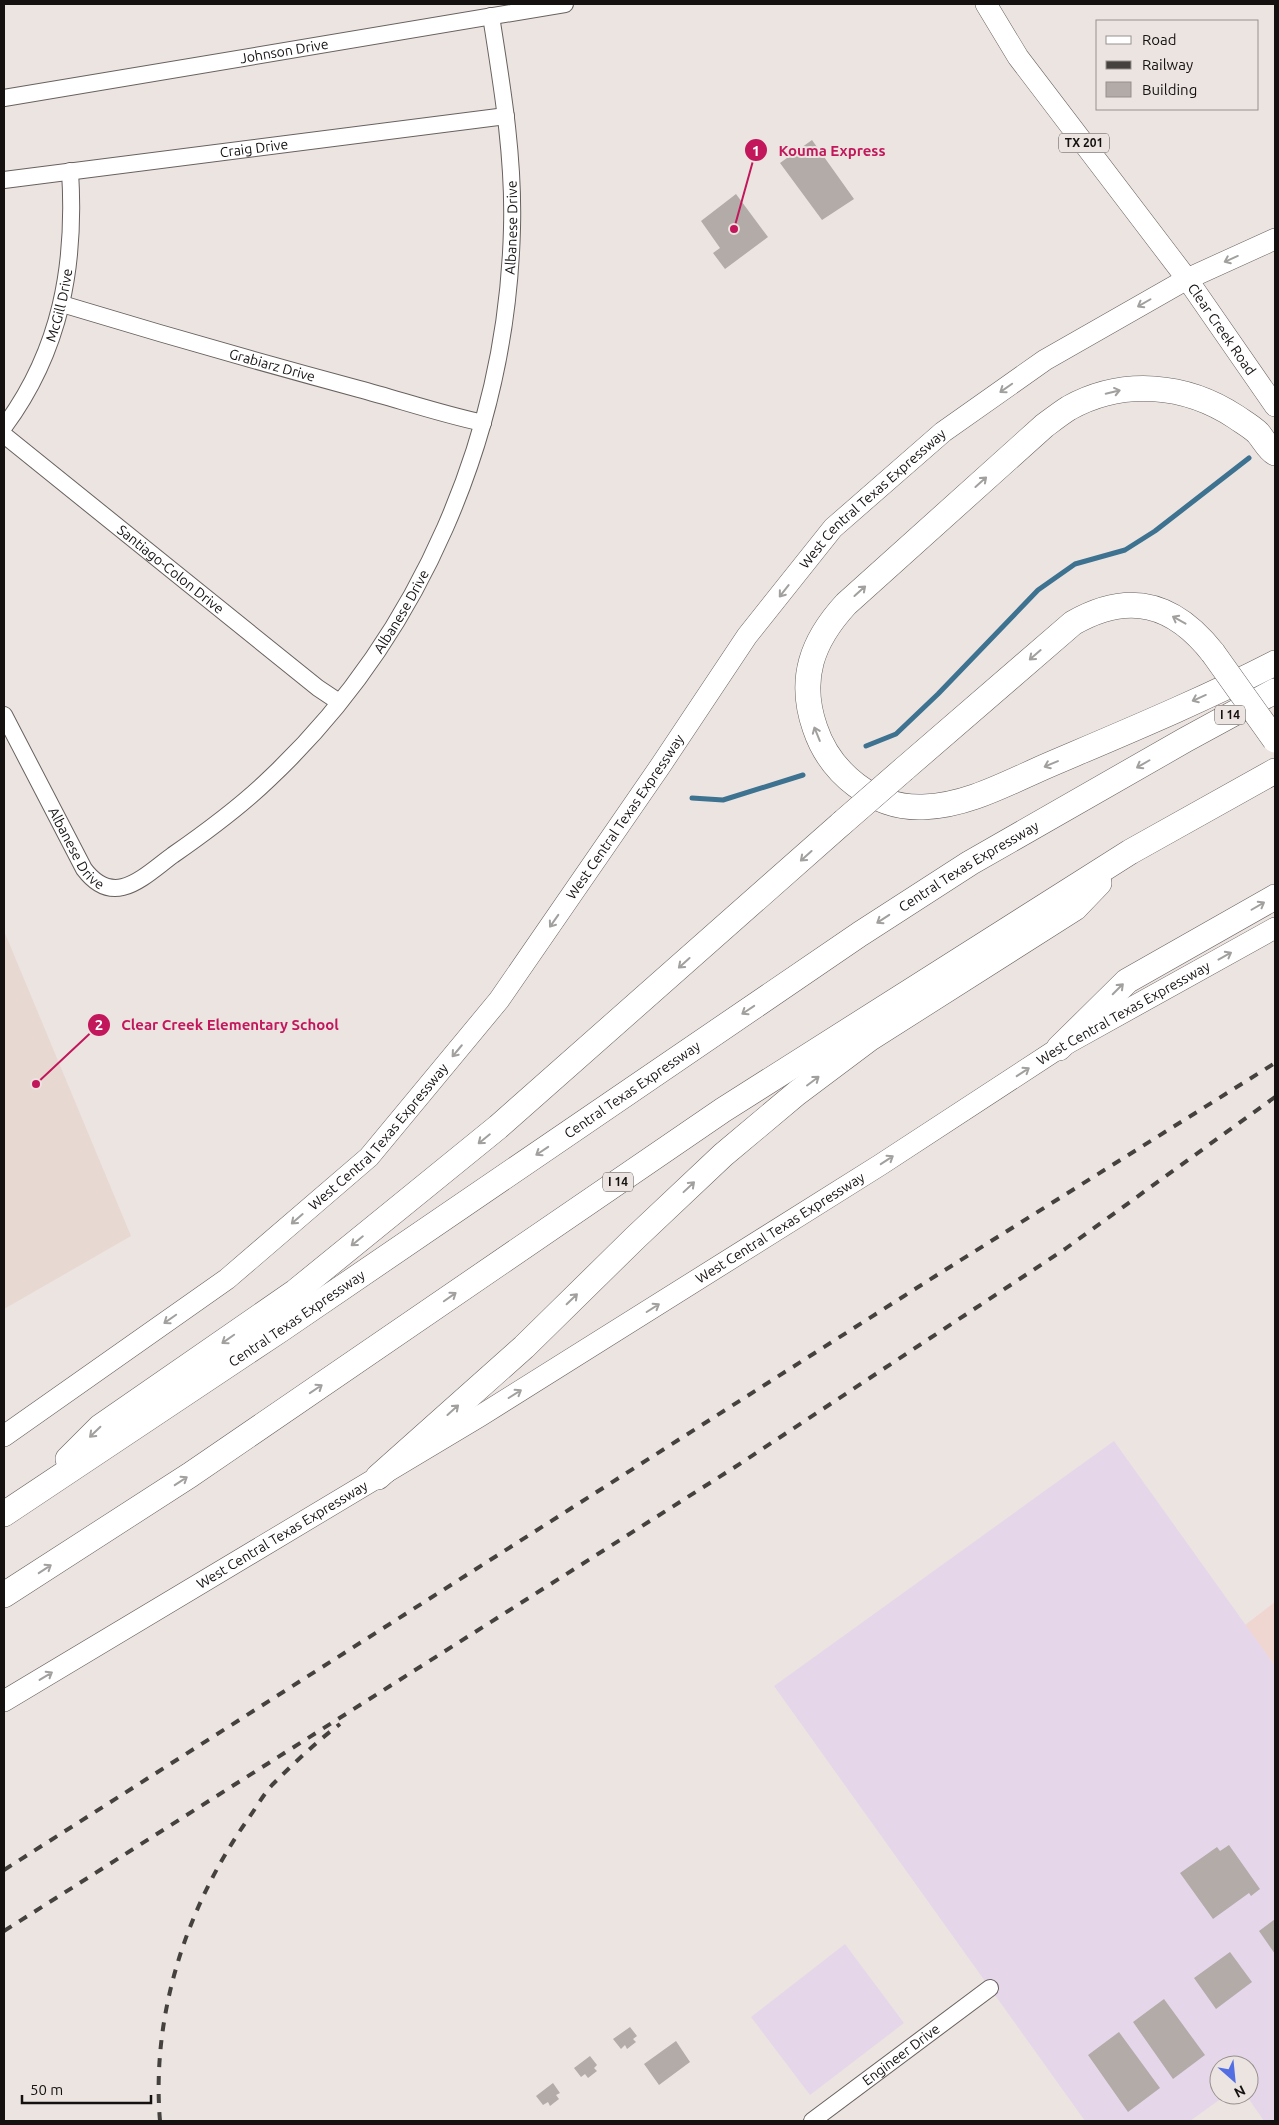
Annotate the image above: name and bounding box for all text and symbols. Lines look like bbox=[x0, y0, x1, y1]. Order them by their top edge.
legend bbox=[1096, 20, 1259, 110]
text: Road bbox=[1142, 31, 1177, 48]
street label: Johnson Drive bbox=[239, 36, 330, 66]
text: Railway bbox=[1142, 56, 1193, 73]
text: Building bbox=[1142, 81, 1197, 98]
road number: TX 201 bbox=[1059, 134, 1109, 152]
callout: Kouma Express bbox=[743, 135, 895, 165]
street label: Craig Drive bbox=[219, 136, 289, 160]
text: 1 bbox=[752, 142, 760, 159]
text: Kouma Express bbox=[778, 142, 886, 159]
street label: Albanese Drive bbox=[502, 180, 520, 275]
one-way arrow bbox=[1224, 254, 1239, 264]
street label: McGill Drive bbox=[42, 267, 75, 344]
street label: Clear Creek Road bbox=[1185, 280, 1259, 378]
one-way arrow bbox=[1137, 298, 1152, 308]
street label: Grabiarz Drive bbox=[227, 345, 317, 385]
one-way arrow bbox=[999, 383, 1013, 393]
one-way arrow bbox=[1105, 387, 1121, 396]
street label: West Central Texas Expressway bbox=[796, 425, 949, 572]
one-way arrow bbox=[975, 476, 988, 488]
street label: Santiago-Colon Drive bbox=[114, 522, 227, 617]
street label: Albanese Drive bbox=[370, 567, 432, 656]
one-way arrow bbox=[778, 584, 789, 597]
one-way arrow bbox=[854, 585, 867, 596]
one-way arrow bbox=[1172, 614, 1186, 624]
one-way arrow bbox=[1028, 650, 1041, 661]
one-way arrow bbox=[1192, 694, 1207, 704]
road number: I 14 bbox=[1215, 706, 1245, 724]
one-way arrow bbox=[812, 727, 821, 742]
street label: West Central Texas Expressway bbox=[563, 731, 687, 902]
one-way arrow bbox=[1044, 759, 1059, 769]
one-way arrow bbox=[1135, 759, 1150, 769]
street label: Albanese Drive bbox=[45, 804, 107, 893]
street label: Central Texas Expressway bbox=[896, 817, 1041, 915]
one-way arrow bbox=[799, 850, 812, 861]
one-way arrow bbox=[1250, 901, 1265, 911]
one-way arrow bbox=[549, 914, 559, 928]
one-way arrow bbox=[876, 914, 890, 924]
one-way arrow bbox=[1217, 951, 1231, 961]
one-way arrow bbox=[677, 958, 690, 969]
street label: West Central Texas Expressway bbox=[1034, 958, 1213, 1068]
one-way arrow bbox=[1112, 983, 1125, 995]
one-way arrow bbox=[742, 1005, 756, 1015]
callout: Clear Creek Elementary School bbox=[86, 1010, 349, 1040]
text: 2 bbox=[95, 1016, 103, 1033]
text: Clear Creek Elementary School bbox=[121, 1016, 339, 1033]
street label: Central Texas Expressway bbox=[561, 1038, 703, 1142]
one-way arrow bbox=[452, 1044, 463, 1057]
street label: West Central Texas Expressway bbox=[305, 1060, 451, 1213]
one-way arrow bbox=[1016, 1067, 1030, 1077]
one-way arrow bbox=[806, 1076, 819, 1087]
one-way arrow bbox=[478, 1134, 491, 1145]
one-way arrow bbox=[535, 1146, 549, 1156]
one-way arrow bbox=[879, 1155, 893, 1165]
street label: West Central Texas Expressway bbox=[693, 1169, 868, 1287]
road number: I 14 bbox=[603, 1172, 633, 1192]
one-way arrow bbox=[683, 1181, 696, 1193]
one-way arrow bbox=[291, 1213, 304, 1224]
one-way arrow bbox=[351, 1236, 364, 1247]
street label: Central Texas Expressway bbox=[226, 1266, 368, 1370]
one-way arrow bbox=[442, 1292, 456, 1302]
one-way arrow bbox=[566, 1293, 578, 1305]
one-way arrow bbox=[645, 1302, 659, 1312]
one-way arrow bbox=[163, 1314, 177, 1324]
one-way arrow bbox=[221, 1334, 235, 1344]
one-way arrow bbox=[308, 1384, 322, 1394]
one-way arrow bbox=[507, 1388, 521, 1398]
one-way arrow bbox=[447, 1404, 460, 1416]
one-way arrow bbox=[89, 1426, 101, 1439]
one-way arrow bbox=[174, 1475, 188, 1485]
street label: West Central Texas Expressway bbox=[194, 1477, 370, 1592]
one-way arrow bbox=[37, 1563, 51, 1573]
one-way arrow bbox=[38, 1670, 52, 1680]
street label: Engineer Drive bbox=[859, 2020, 943, 2089]
north arrow bbox=[1209, 2055, 1259, 2105]
scale bar bbox=[22, 2072, 151, 2104]
text: 50 m bbox=[30, 2081, 63, 2098]
text: N bbox=[1232, 2082, 1248, 2101]

